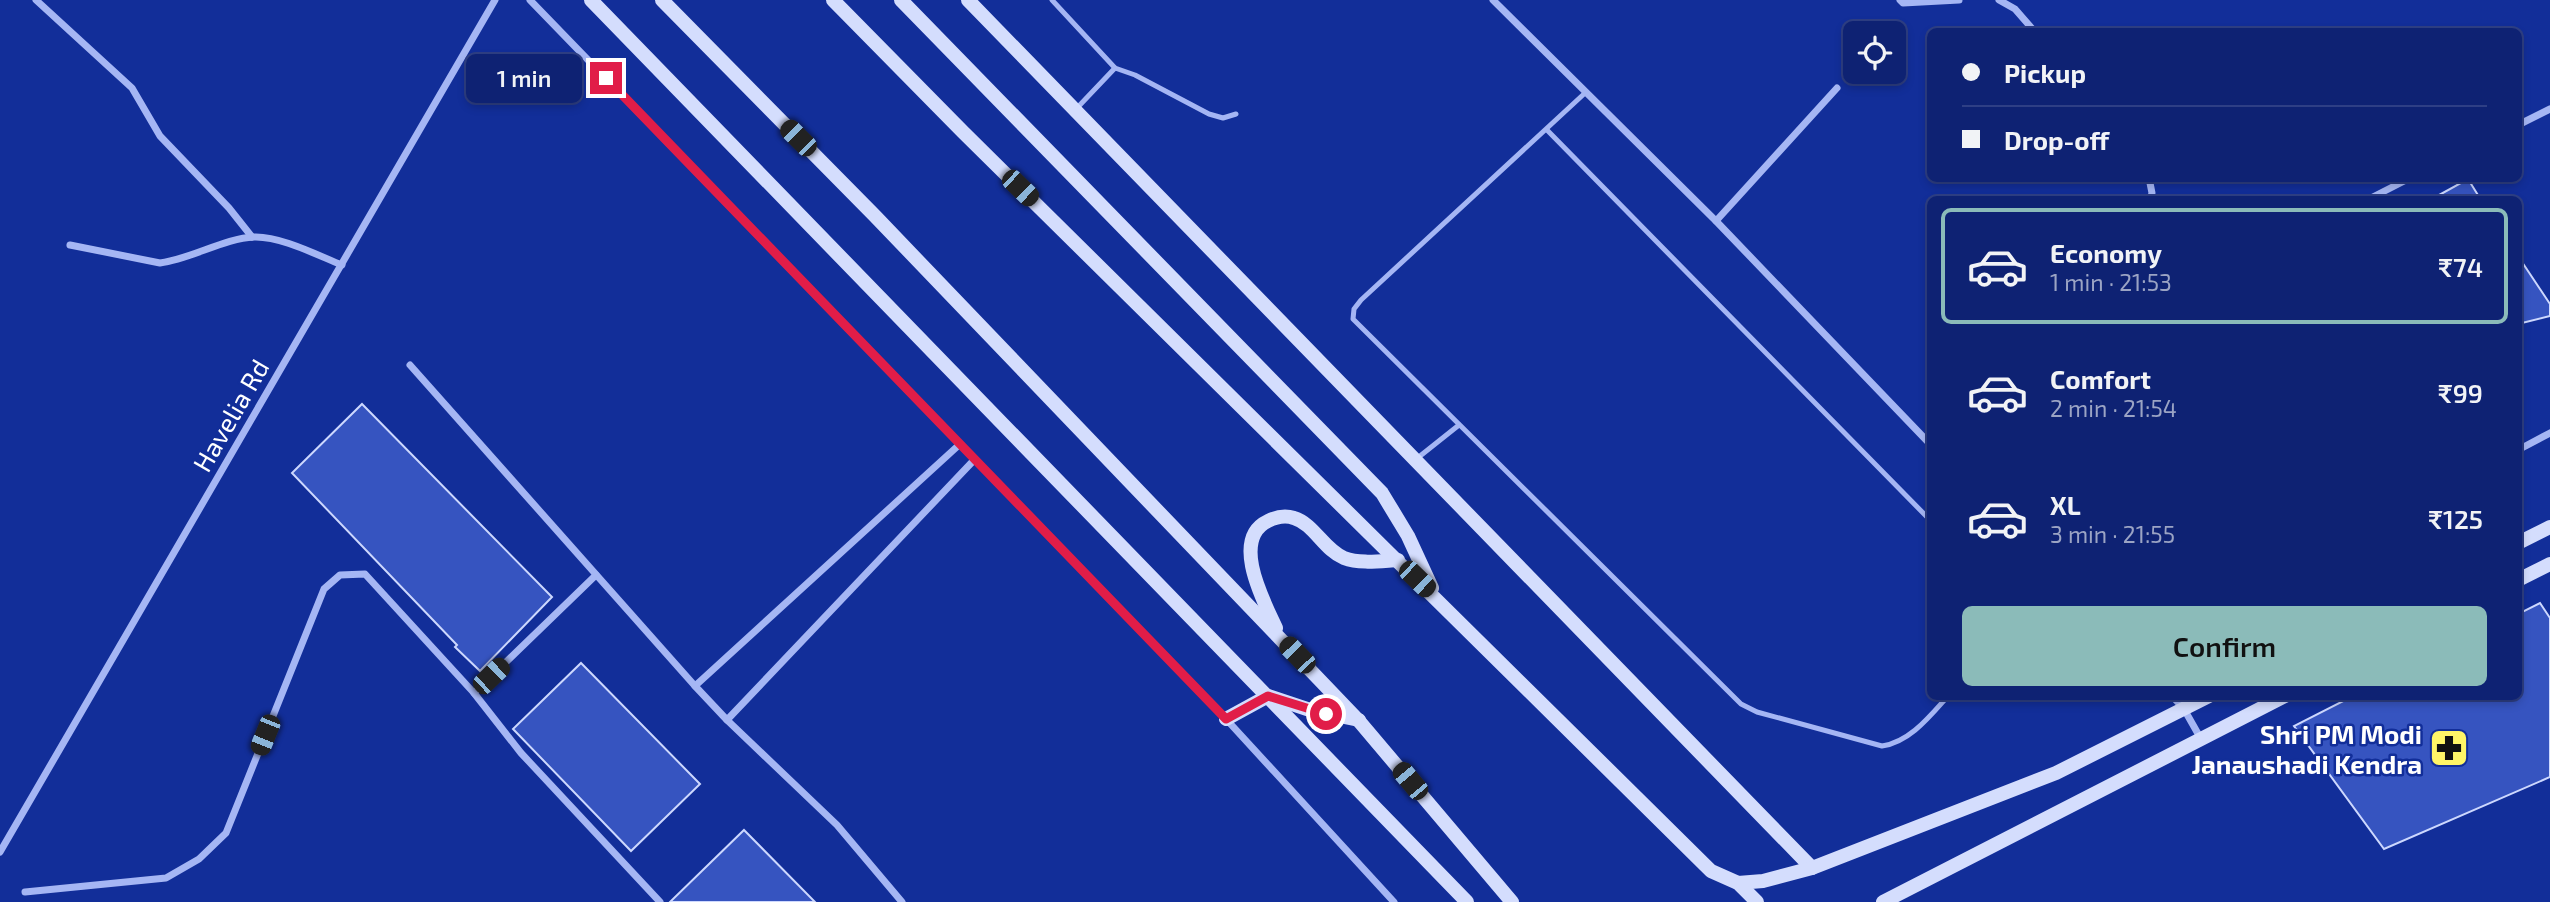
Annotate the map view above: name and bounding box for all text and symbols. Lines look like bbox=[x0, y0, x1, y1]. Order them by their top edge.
map controls bbox=[1843, 21, 1906, 84]
button: locate bbox=[1843, 21, 1906, 84]
callout: 1 min bbox=[466, 54, 582, 102]
text: Pickup bbox=[2004, 57, 2086, 88]
route end bbox=[590, 62, 622, 94]
text: 1 min bbox=[497, 64, 551, 92]
car bbox=[776, 116, 821, 160]
text: Drop-off bbox=[2004, 124, 2109, 155]
car bbox=[998, 166, 1043, 210]
icon: car bbox=[1966, 235, 2029, 298]
text: Economy bbox=[2050, 237, 2162, 268]
text: ₹74 bbox=[2438, 251, 2483, 282]
text: 1 min · 21:53 bbox=[2050, 268, 2172, 296]
street label: Havelia Rd bbox=[185, 353, 275, 477]
icon: car bbox=[1966, 361, 2029, 424]
text: Comfort bbox=[2050, 363, 2151, 394]
text: ₹99 bbox=[2438, 377, 2483, 408]
text: 2 min · 21:54 bbox=[2050, 394, 2177, 422]
icon: car bbox=[1966, 487, 2029, 550]
text: XL bbox=[2050, 489, 2081, 520]
text: ₹125 bbox=[2428, 503, 2483, 534]
text: 3 min · 21:55 bbox=[2050, 520, 2175, 548]
car bbox=[1395, 557, 1440, 601]
button: Confirm bbox=[1962, 606, 2487, 686]
car bbox=[1275, 633, 1320, 677]
car bbox=[469, 654, 514, 698]
route start bbox=[1310, 698, 1342, 730]
car bbox=[248, 712, 283, 758]
place label: Shri PM Modi Janaushadi Kendra bbox=[2191, 718, 2422, 779]
pharmacy icon: Shri PM Modi Janaushadi Kendra bbox=[2428, 727, 2470, 769]
car bbox=[1389, 758, 1432, 804]

